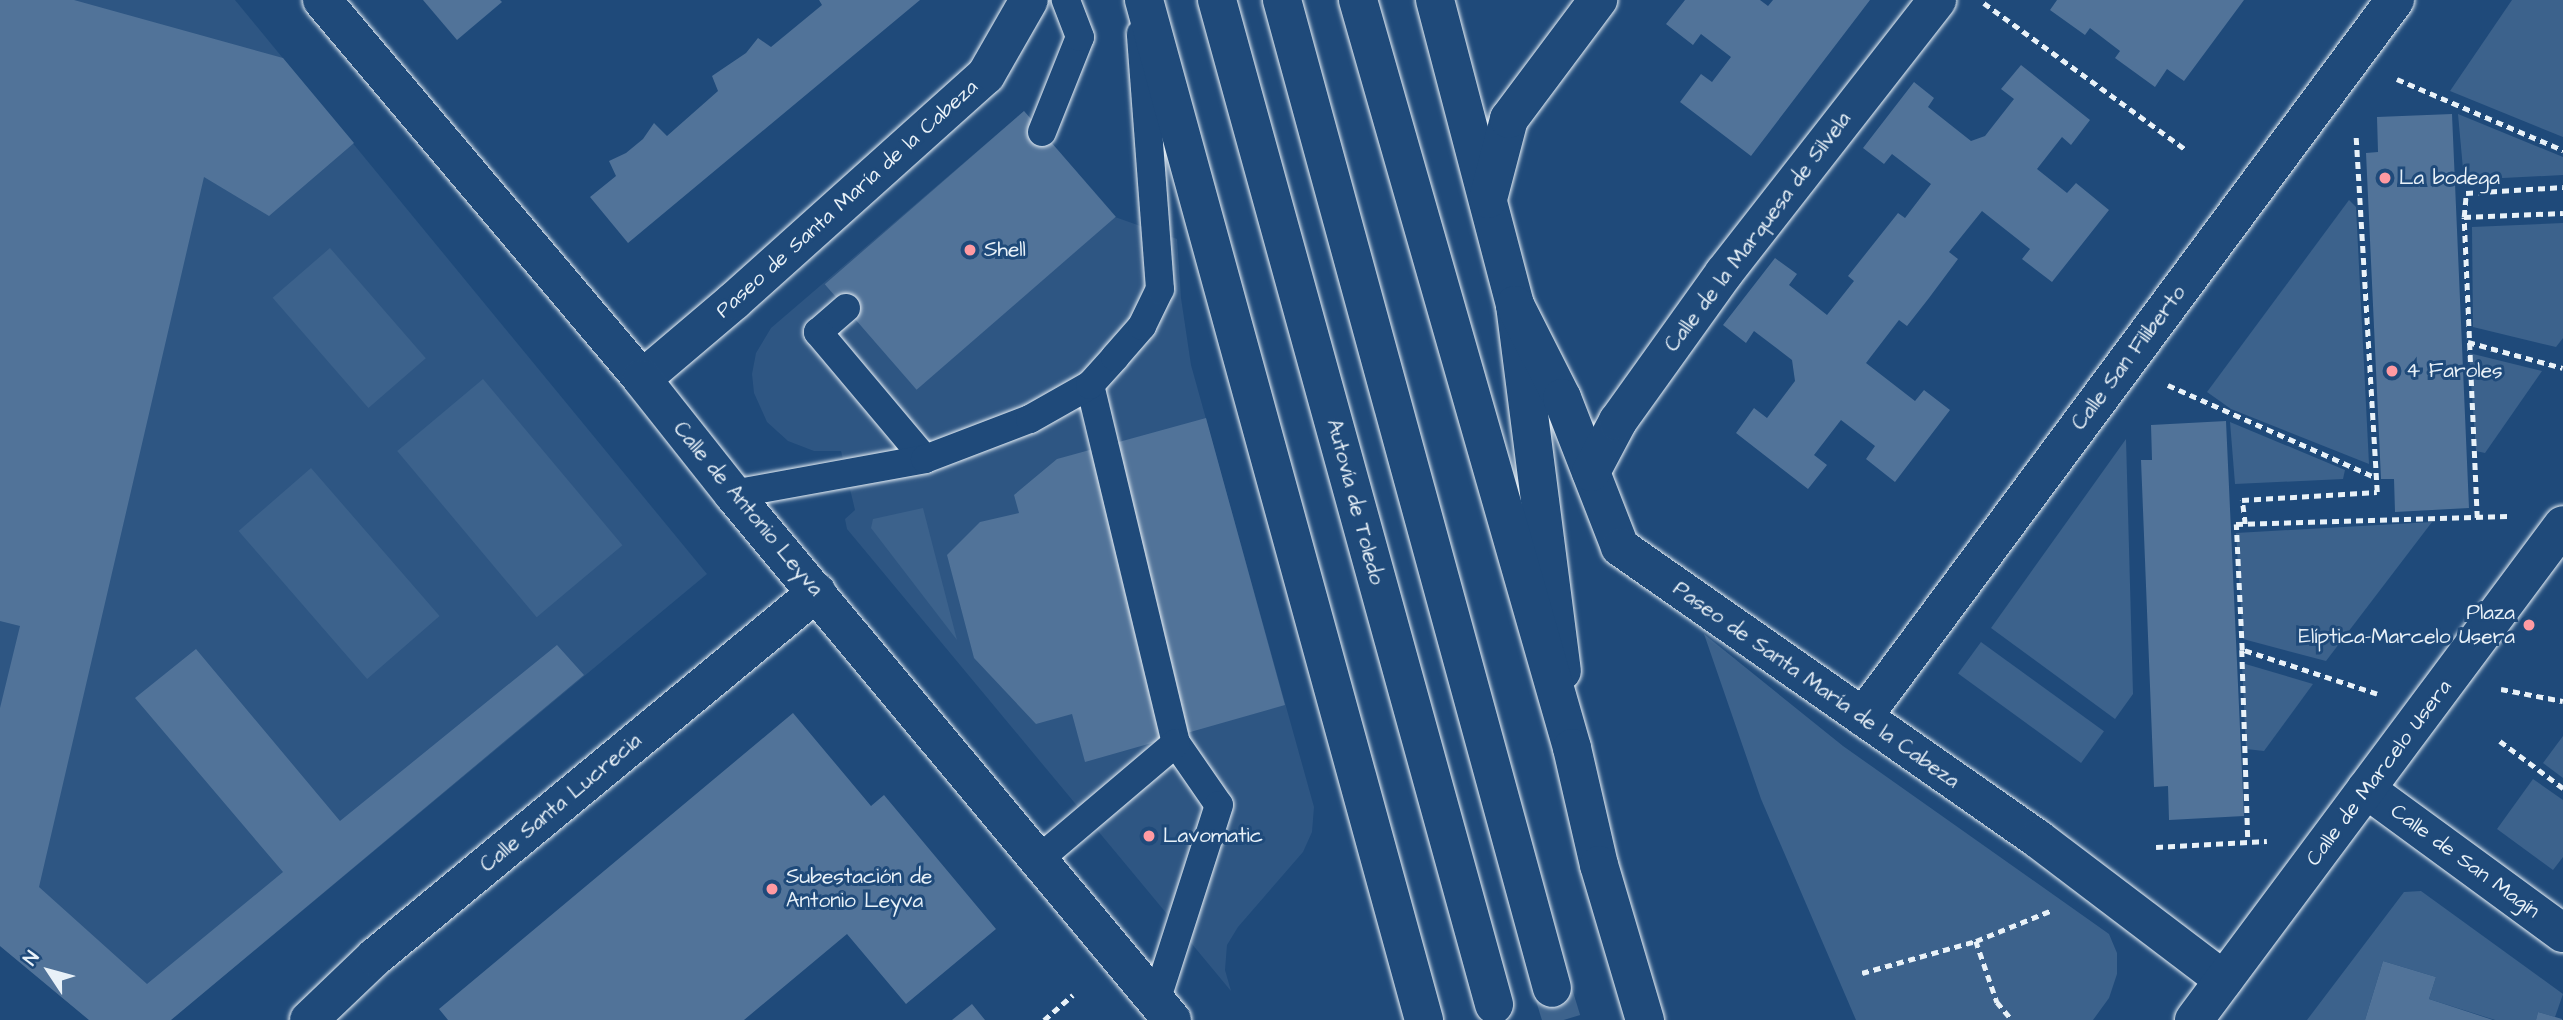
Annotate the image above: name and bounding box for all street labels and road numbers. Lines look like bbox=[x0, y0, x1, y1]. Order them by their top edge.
street label: Paseo de Santa María de la Cabeza bbox=[711, 75, 983, 323]
street label: Calle de la Marquesa de Silvela bbox=[1660, 107, 1856, 357]
street label: Calle San Filiberto bbox=[2067, 281, 2191, 435]
street label: Calle de Antonio Leyva bbox=[668, 417, 828, 601]
street label: Autovía de Toledo bbox=[1321, 417, 1389, 587]
street label: Paseo de Santa María de la Cabeza bbox=[1668, 576, 1964, 794]
street label: Calle de Marcelo Usera bbox=[2301, 675, 2457, 871]
street label: Calle Santa Lucrecia bbox=[475, 728, 647, 878]
street label: Calle de San Magín bbox=[2386, 798, 2544, 924]

